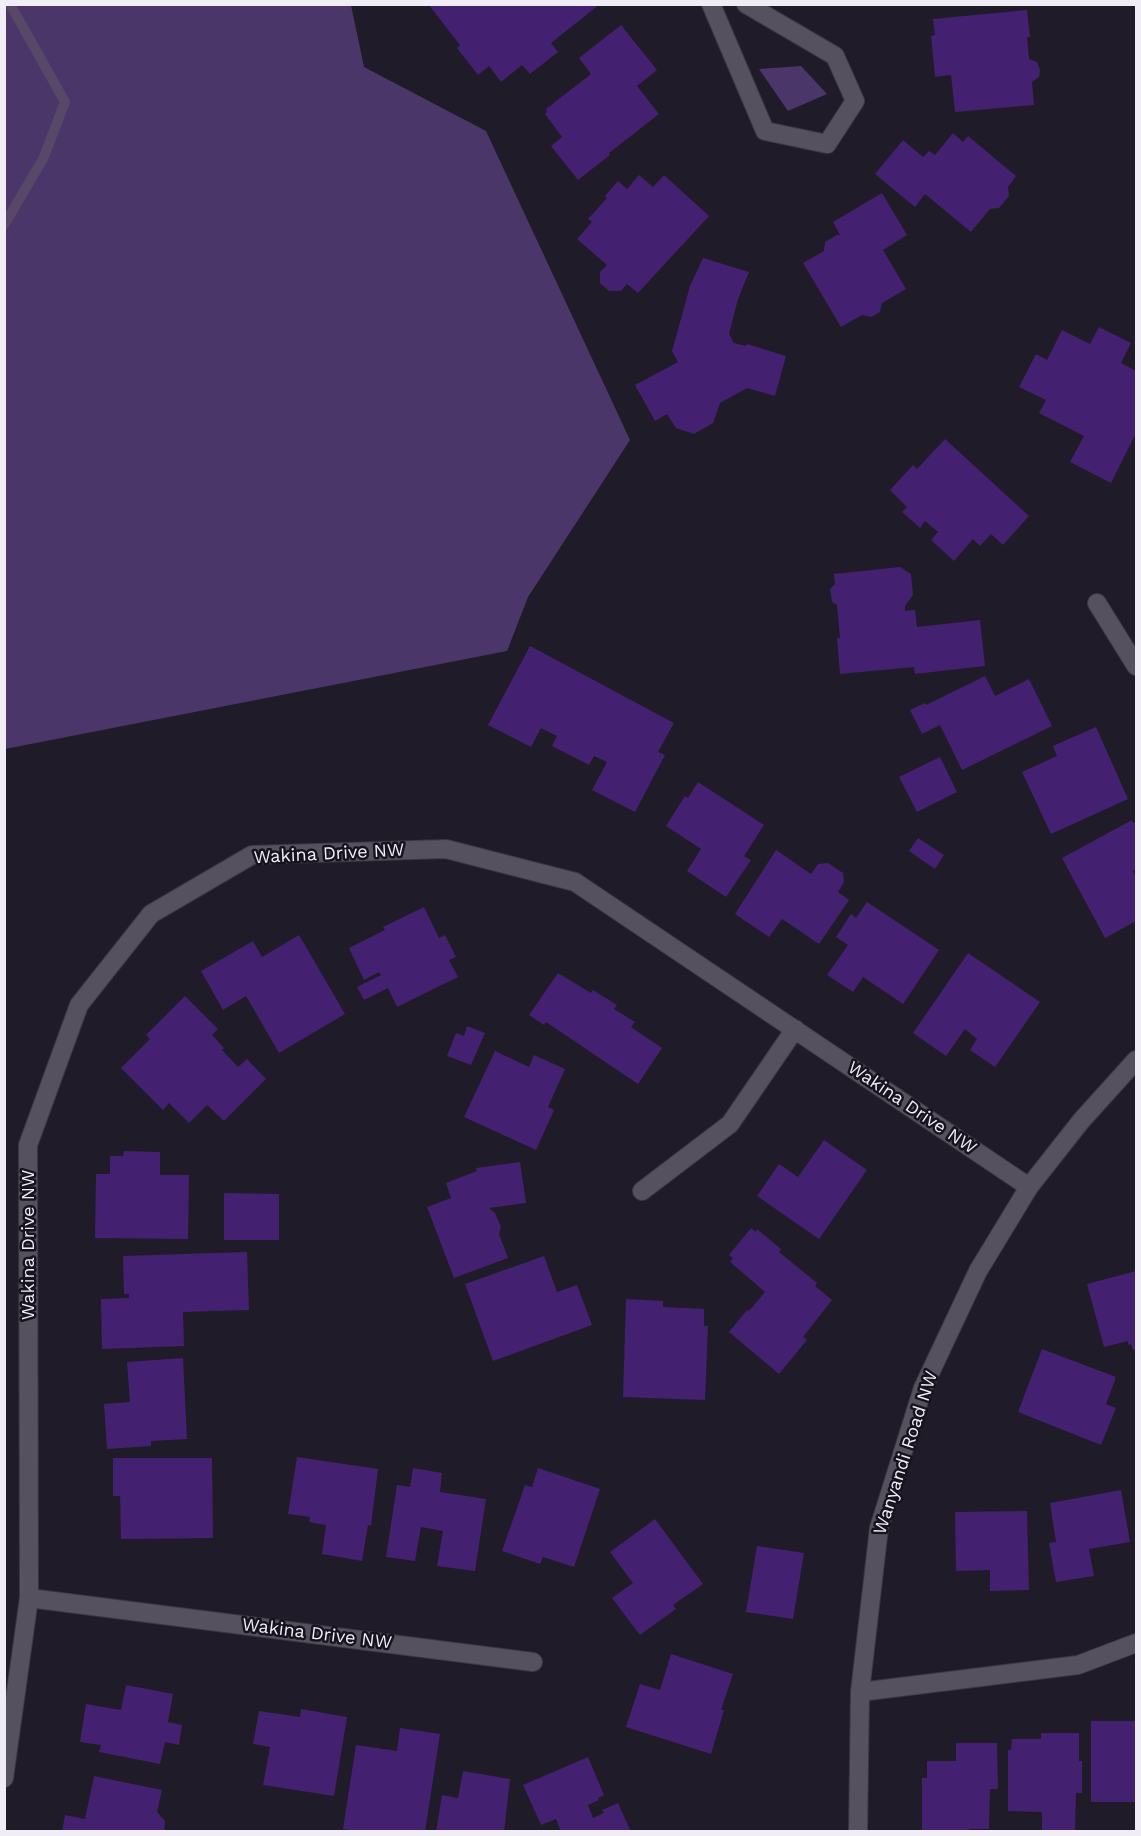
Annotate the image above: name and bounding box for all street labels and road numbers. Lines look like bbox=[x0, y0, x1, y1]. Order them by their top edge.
street label: Wakina Drive NW bbox=[253, 839, 405, 869]
street label: Wakina Drive NW bbox=[844, 1057, 980, 1159]
street label: Wakina Drive NW bbox=[18, 1170, 40, 1320]
street label: Wanyandi Road NW bbox=[869, 1368, 943, 1538]
street label: Wakina Drive NW bbox=[241, 1614, 393, 1654]

